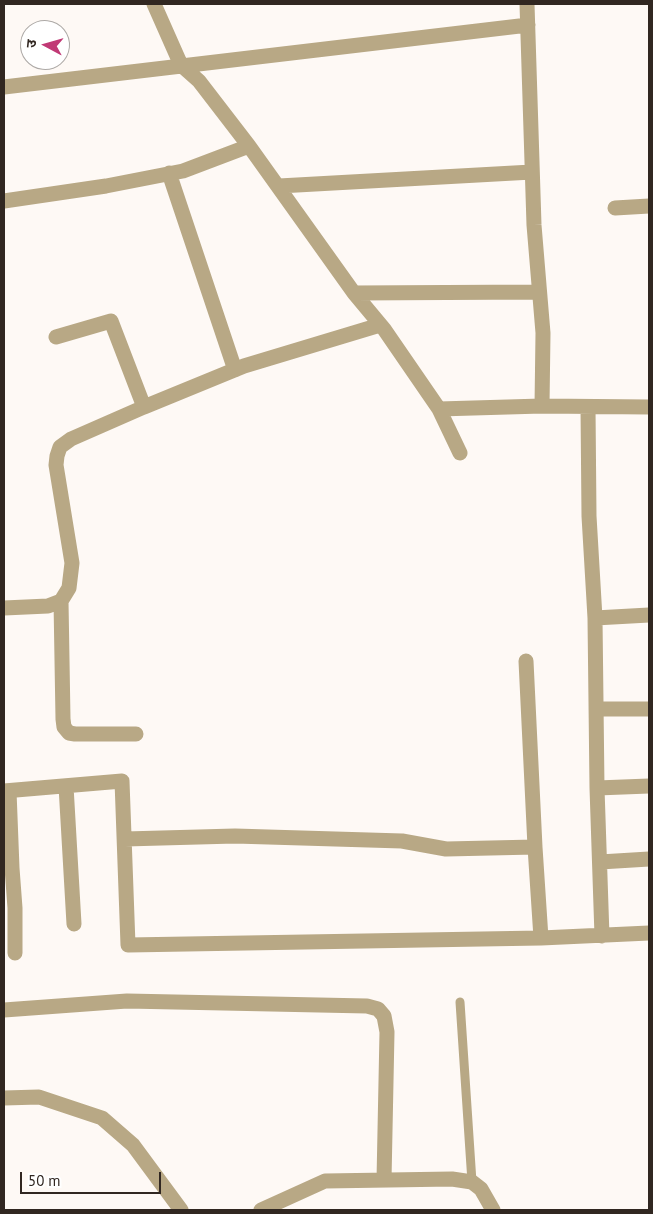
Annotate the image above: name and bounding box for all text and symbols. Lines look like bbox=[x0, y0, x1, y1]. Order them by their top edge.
north arrow bbox=[20, 20, 70, 70]
text: उ bbox=[22, 39, 40, 49]
scale bar bbox=[22, 1162, 164, 1194]
text: 50 m bbox=[28, 1171, 61, 1190]

